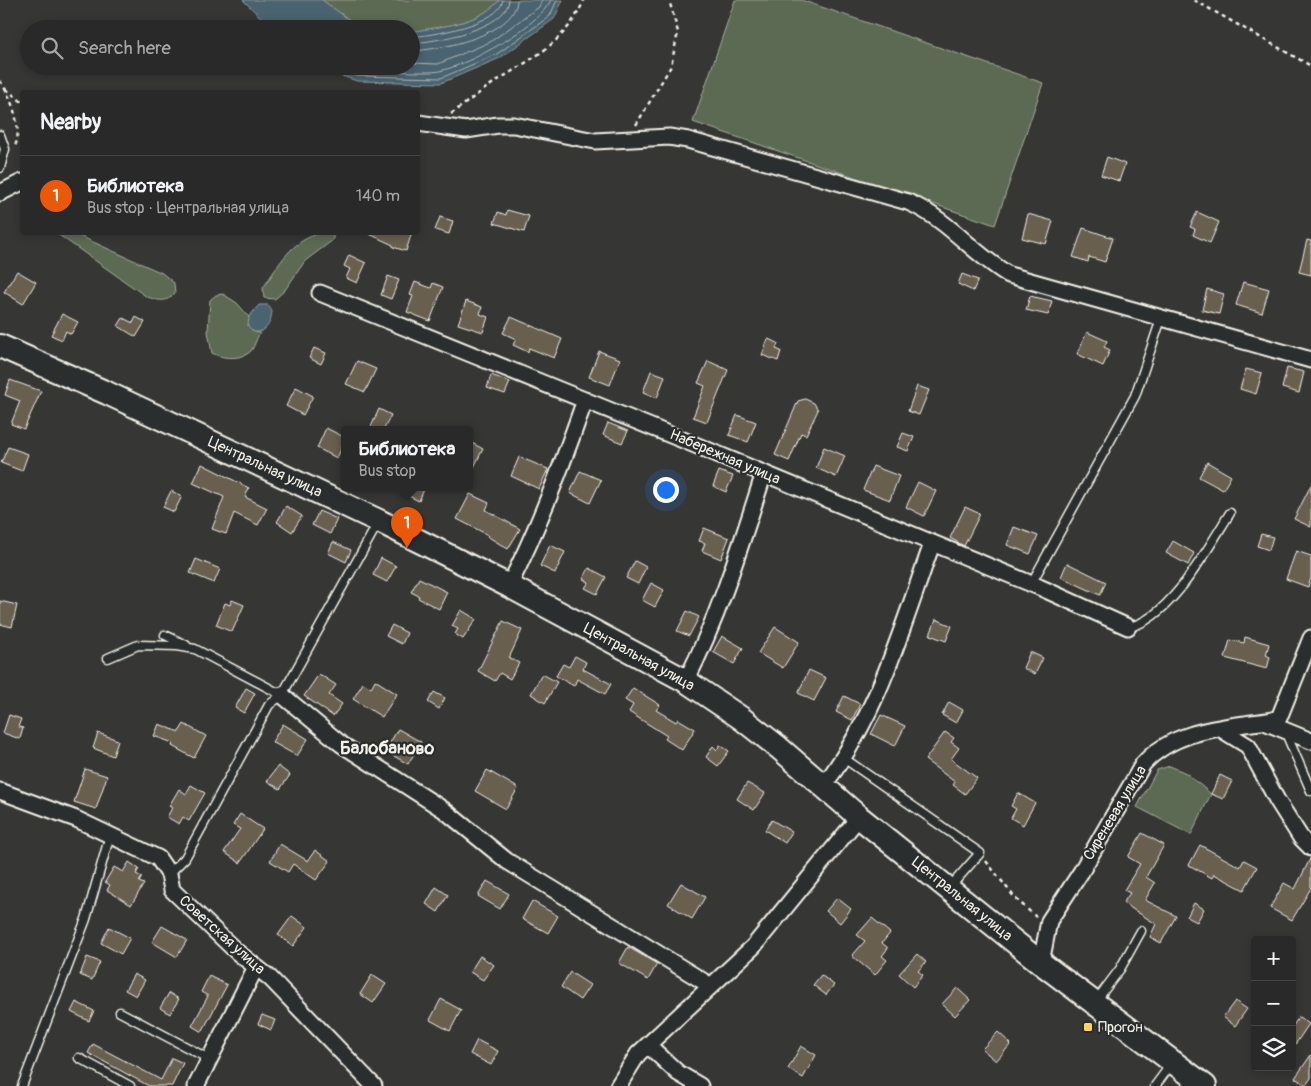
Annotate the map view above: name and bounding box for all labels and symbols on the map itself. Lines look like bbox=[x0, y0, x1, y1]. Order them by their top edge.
street label: Набережная улица bbox=[667, 425, 783, 489]
street label: Центральная улица bbox=[205, 432, 325, 502]
your location bbox=[653, 477, 679, 503]
pin: 1 bbox=[391, 507, 423, 548]
street label: Центральная улица bbox=[580, 619, 698, 695]
district label: Балобаново bbox=[340, 737, 434, 760]
street label: Сиреневая улица bbox=[1079, 762, 1151, 864]
street label: Центральная улица bbox=[908, 853, 1016, 945]
street label: Советская улица bbox=[175, 891, 269, 979]
place label: Прогон bbox=[1098, 1018, 1143, 1037]
marker: Прогон bbox=[1082, 1021, 1094, 1033]

